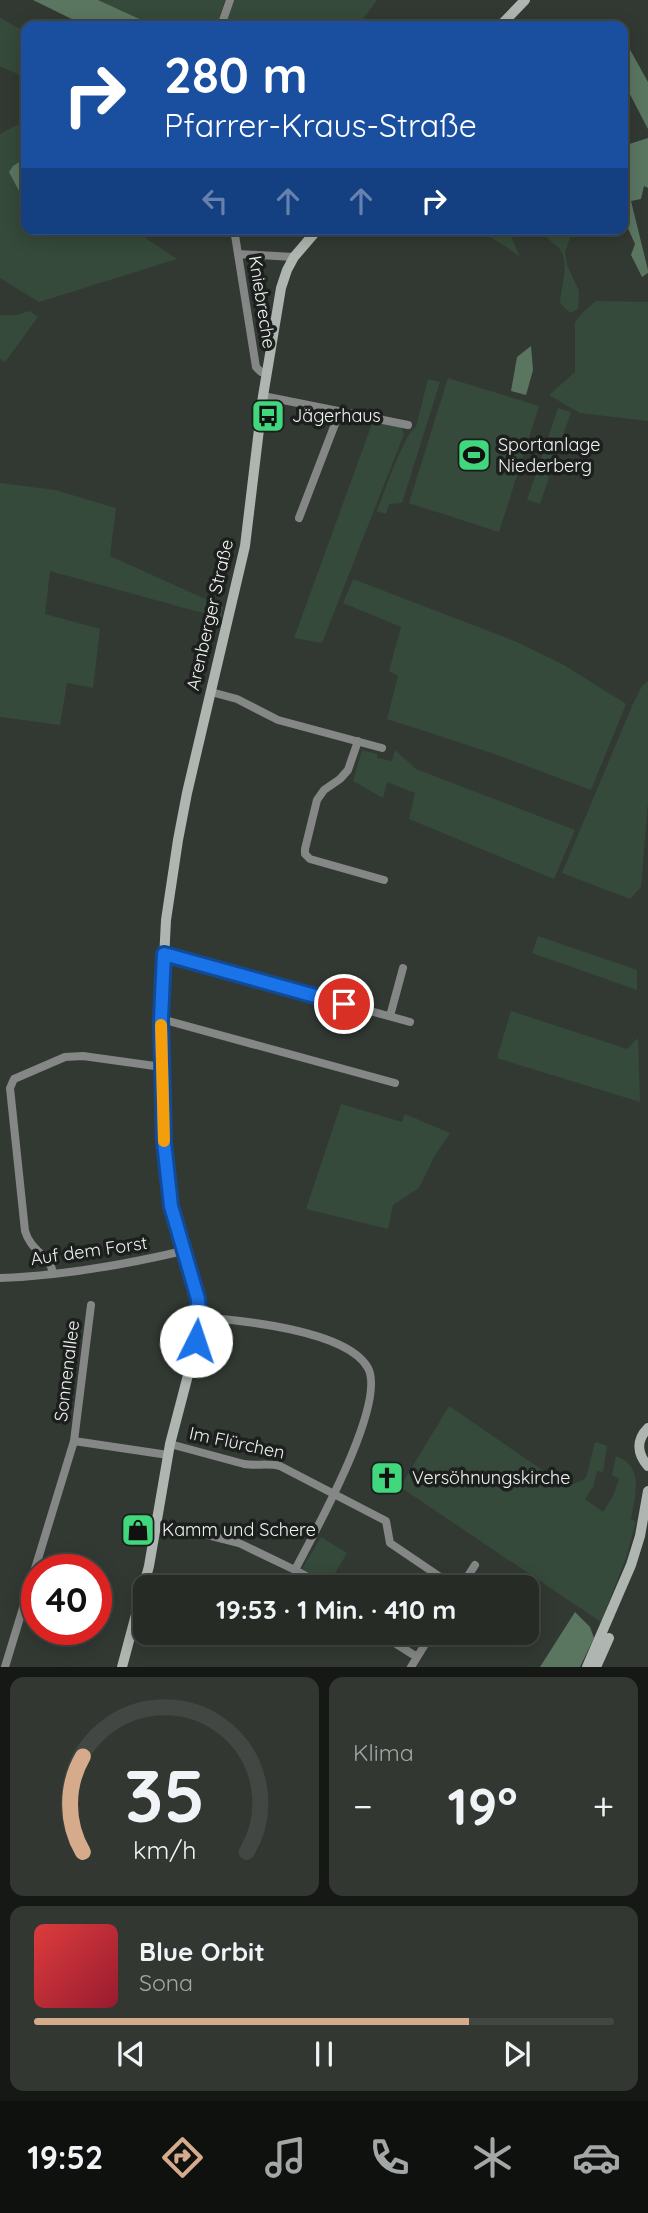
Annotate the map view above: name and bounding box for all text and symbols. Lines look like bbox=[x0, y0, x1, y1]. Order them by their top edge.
text: 280 m bbox=[164, 44, 308, 105]
icon: right bbox=[49, 49, 140, 140]
text: Pfarrer-Kraus-Straße bbox=[164, 105, 477, 145]
icon: left bbox=[196, 182, 234, 220]
icon: ahead bbox=[269, 182, 307, 220]
icon: ahead bbox=[342, 182, 380, 220]
icon: right bbox=[415, 182, 453, 220]
street label: Kniebreche bbox=[244, 254, 281, 350]
bus stop icon: Jägerhaus bbox=[249, 397, 287, 435]
place label: Jägerhaus bbox=[292, 404, 381, 427]
place label: Sportanlage Niederberg bbox=[498, 433, 600, 477]
sports icon: Sportanlage Niederberg bbox=[455, 436, 493, 474]
street label: Arenberger Straße bbox=[181, 537, 238, 693]
pin bbox=[314, 974, 374, 1034]
icon: arrive bbox=[325, 985, 363, 1023]
street label: Auf dem Forst bbox=[29, 1231, 149, 1270]
position arrow bbox=[159, 1304, 233, 1378]
street label: Sonnenallee bbox=[49, 1319, 84, 1423]
street label: Im Flürchen bbox=[187, 1421, 287, 1464]
church icon: Versöhnungskirche bbox=[368, 1459, 406, 1497]
place label: Versöhnungskirche bbox=[412, 1466, 570, 1489]
shop icon: Kamm und Schere bbox=[119, 1511, 157, 1549]
place label: Kamm und Schere bbox=[162, 1518, 316, 1541]
speed limit sign: 40 bbox=[21, 1554, 112, 1645]
text: 19:53 · 1 Min. · 410 m bbox=[216, 1593, 456, 1626]
text: Klima bbox=[353, 1738, 414, 1767]
text: 35 bbox=[124, 1750, 205, 1841]
text: 19° bbox=[448, 1773, 518, 1838]
text: − bbox=[353, 1782, 373, 1830]
text: + bbox=[593, 1782, 614, 1830]
text: km/h bbox=[133, 1834, 196, 1865]
text: Blue Orbit bbox=[139, 1935, 265, 1968]
text: Sona bbox=[139, 1968, 193, 1997]
icon: previous bbox=[112, 2035, 150, 2073]
icon: pause bbox=[305, 2035, 343, 2073]
icon: next bbox=[498, 2035, 536, 2073]
icon: directions bbox=[158, 2133, 207, 2182]
icon: music bbox=[261, 2133, 310, 2182]
icon: phone bbox=[365, 2133, 414, 2182]
icon: climate bbox=[468, 2133, 517, 2182]
icon: car bbox=[572, 2133, 621, 2182]
text: 19:52 bbox=[27, 2137, 103, 2177]

